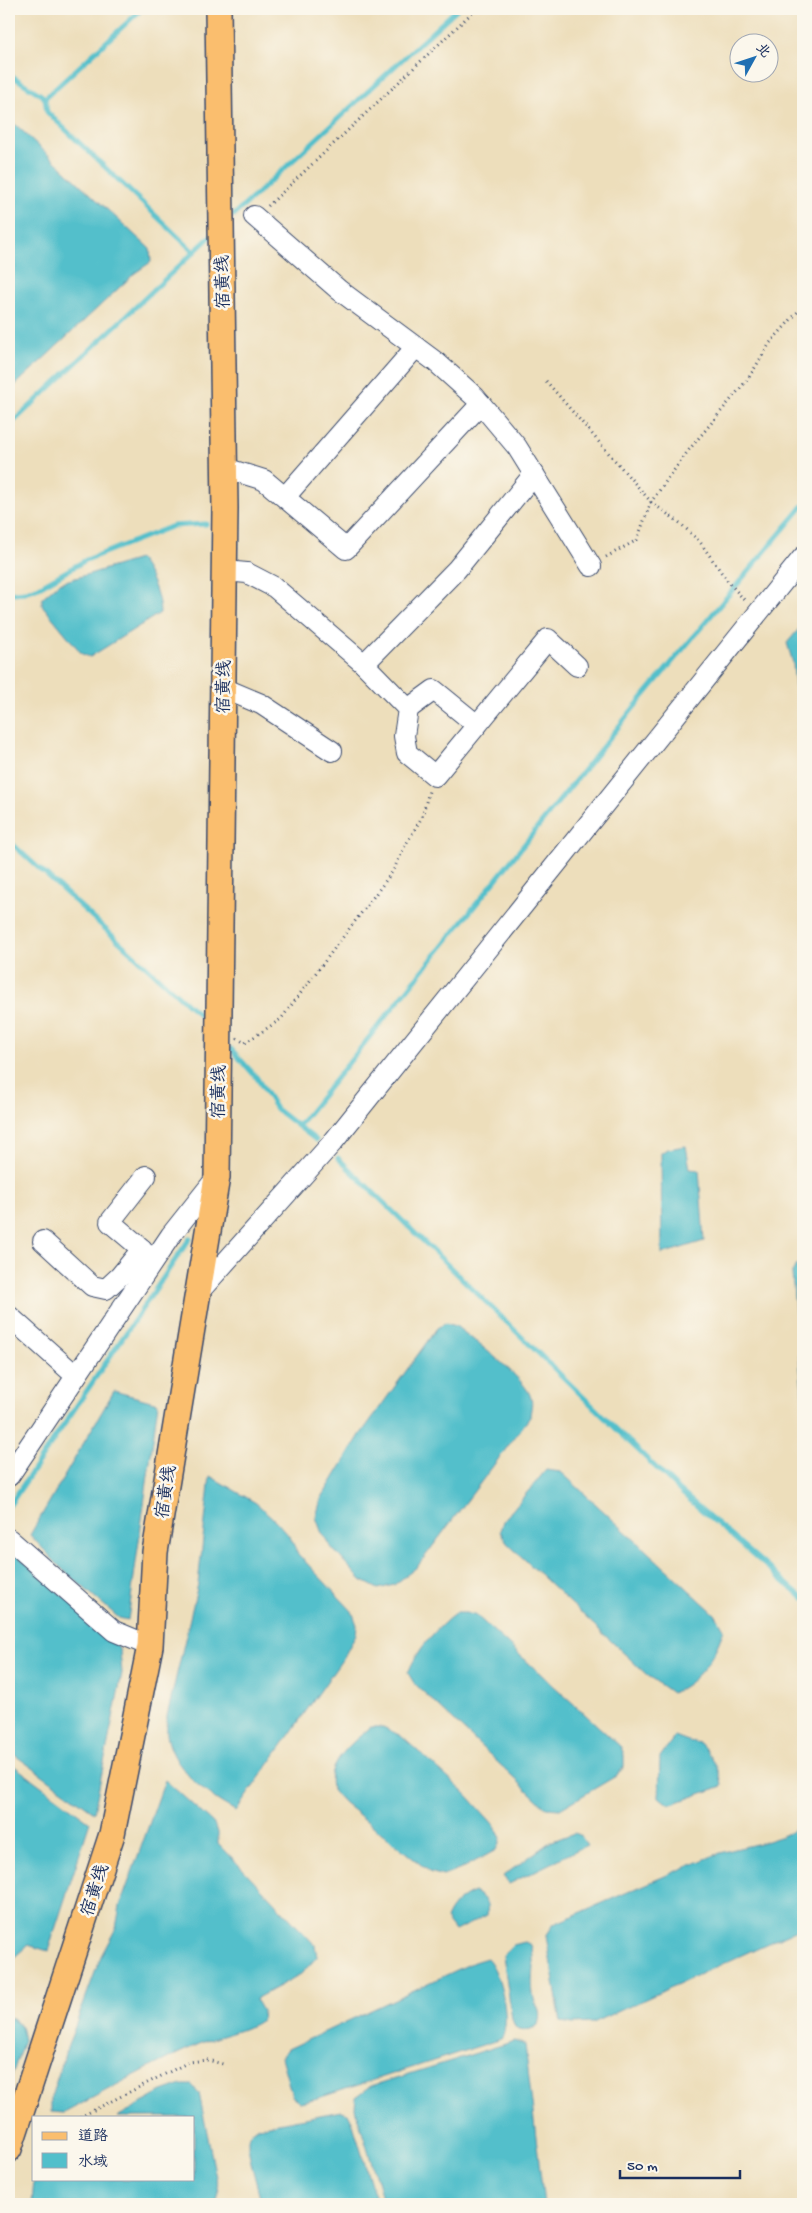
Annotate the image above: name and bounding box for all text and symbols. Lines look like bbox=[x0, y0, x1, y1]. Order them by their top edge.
north arrow bbox=[730, 32, 780, 82]
text: 北 bbox=[751, 40, 773, 62]
street label: 宿黄线 bbox=[213, 255, 235, 309]
street label: 宿黄线 bbox=[214, 660, 236, 714]
street label: 宿黄线 bbox=[209, 1065, 231, 1119]
street label: 宿黄线 bbox=[152, 1464, 182, 1521]
street label: 宿黄线 bbox=[77, 1862, 115, 1920]
legend bbox=[32, 2116, 195, 2180]
text: 道路 bbox=[78, 2128, 108, 2146]
scale bar bbox=[620, 2148, 740, 2180]
text: 水域 bbox=[78, 2154, 108, 2172]
text: 50 m bbox=[627, 2158, 658, 2176]

